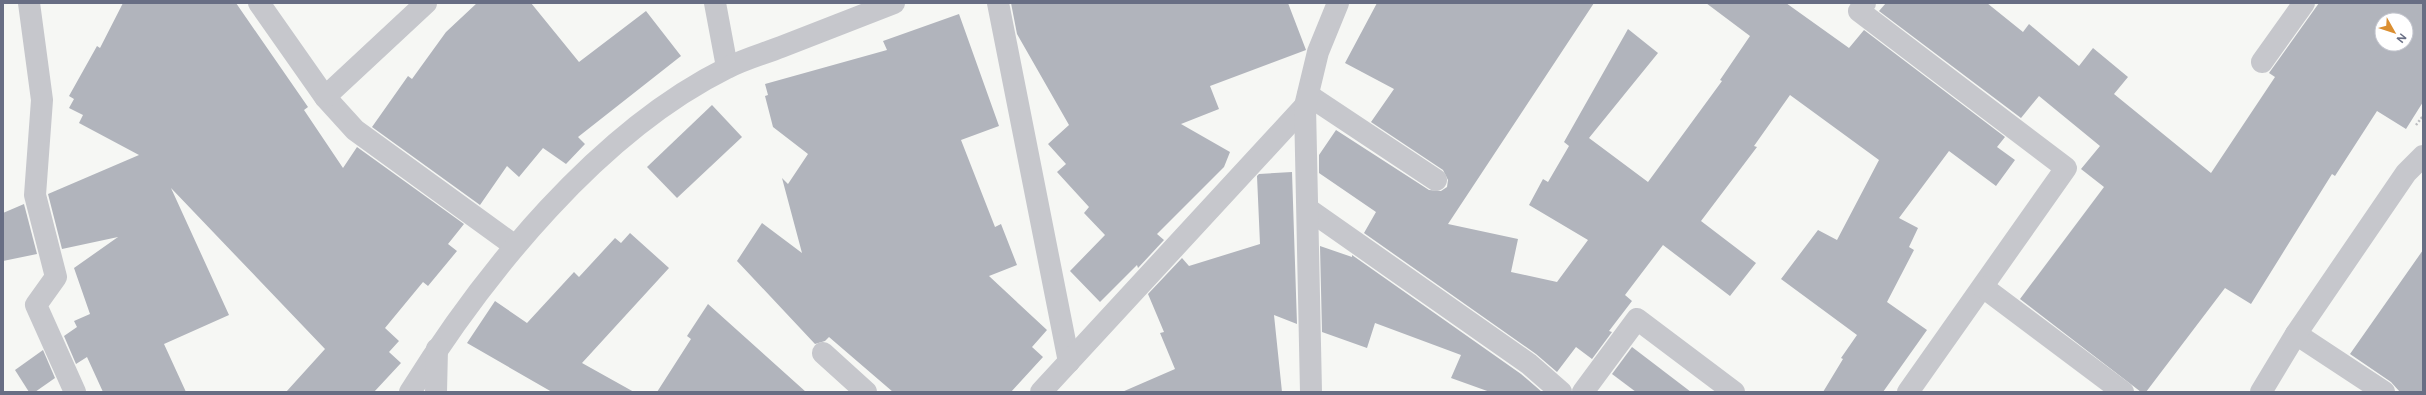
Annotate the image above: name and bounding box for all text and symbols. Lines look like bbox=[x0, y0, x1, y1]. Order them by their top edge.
north arrow bbox=[2374, 12, 2414, 52]
text: N bbox=[2394, 31, 2409, 45]

